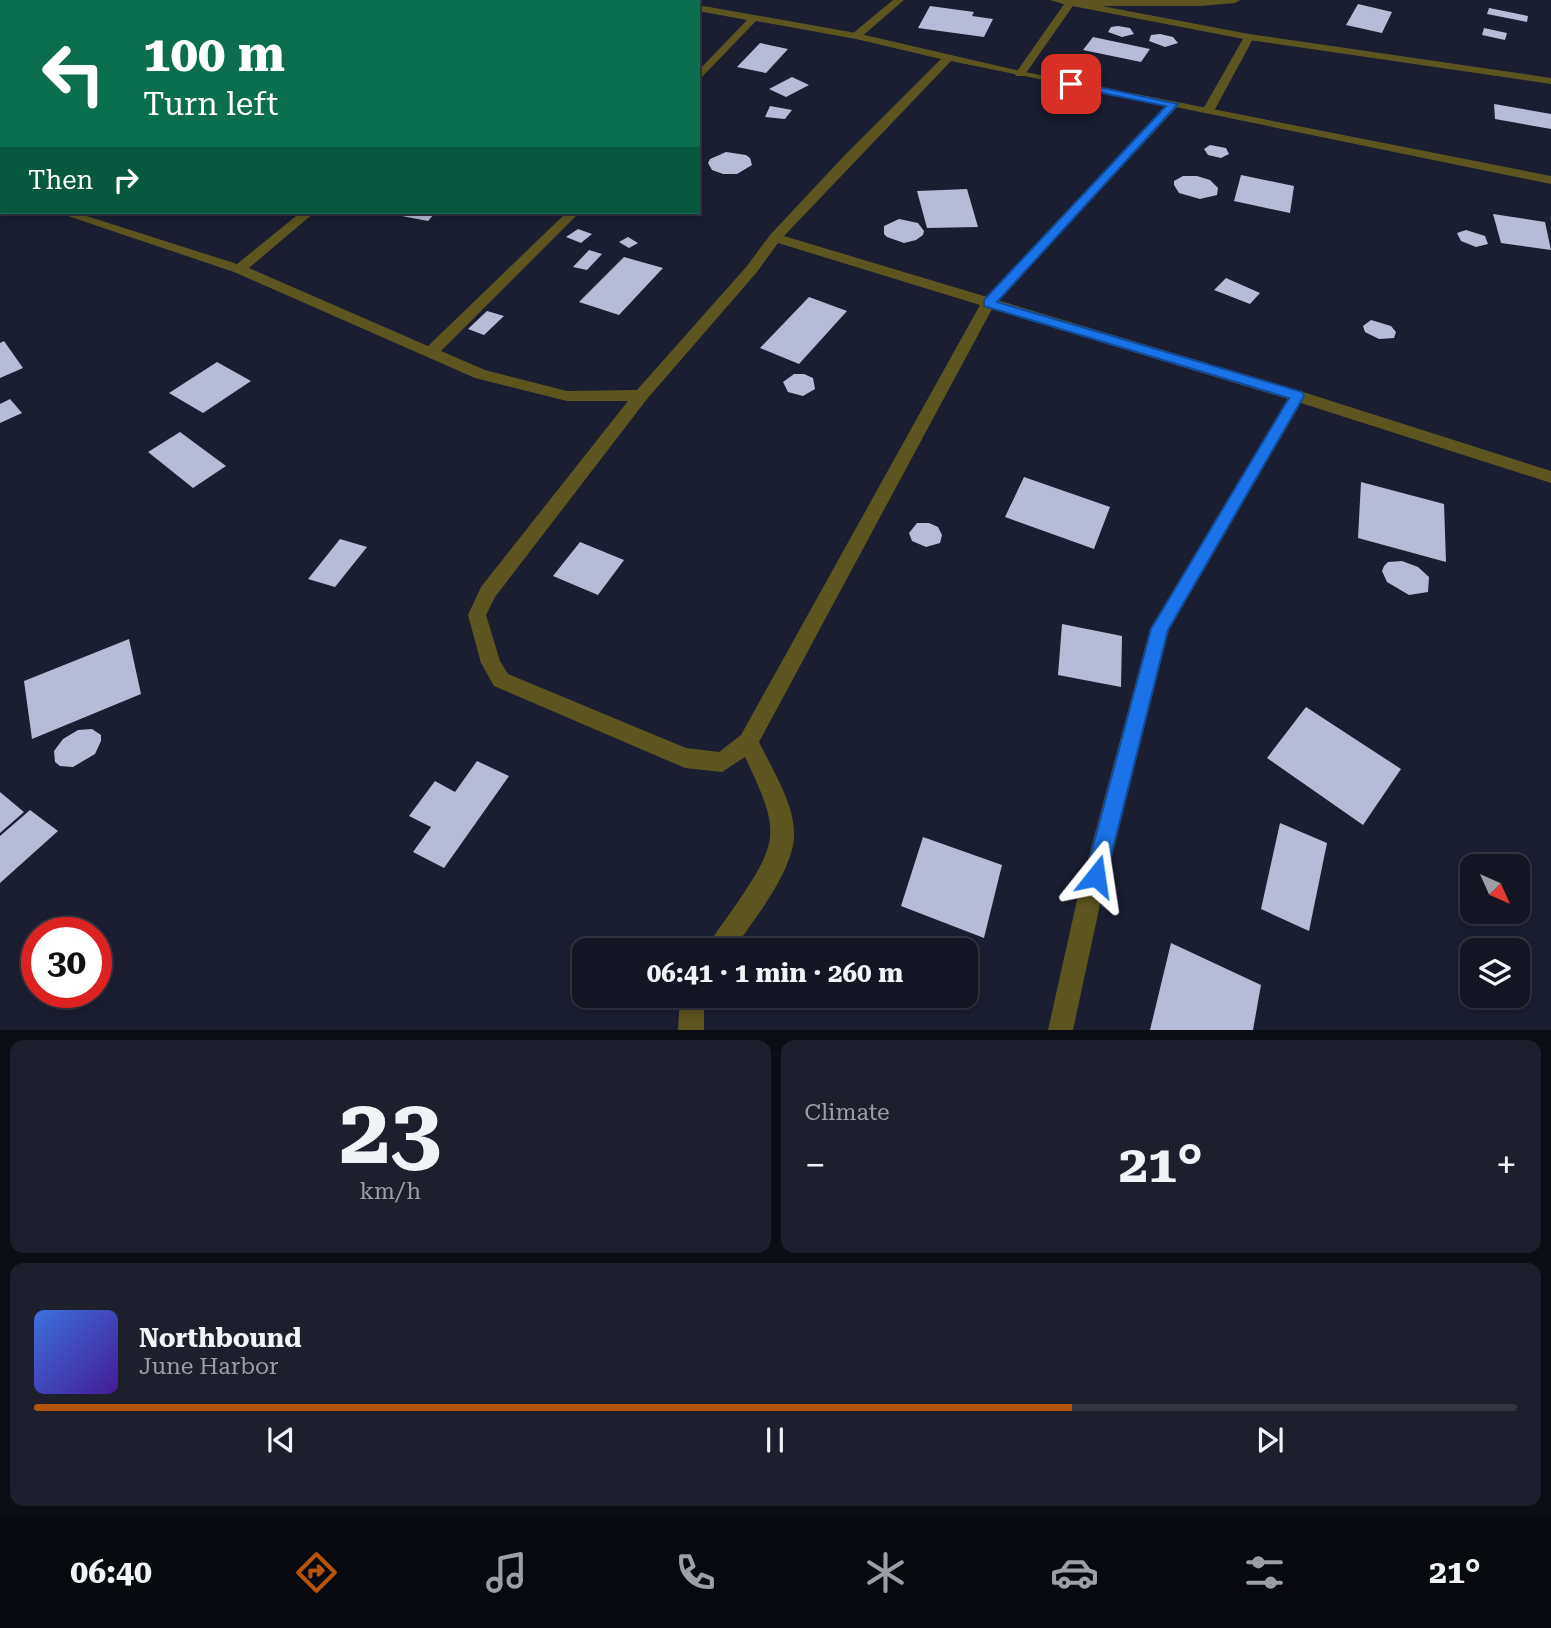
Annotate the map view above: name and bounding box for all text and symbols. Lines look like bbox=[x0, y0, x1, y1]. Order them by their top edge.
text: 100 m bbox=[143, 26, 285, 83]
icon: left bbox=[28, 28, 119, 119]
pin bbox=[1041, 54, 1101, 114]
icon: arrive bbox=[1052, 65, 1090, 103]
text: Turn left bbox=[143, 85, 278, 123]
icon: right bbox=[107, 161, 145, 199]
text: Then bbox=[28, 165, 93, 195]
position arrow bbox=[1059, 839, 1133, 913]
north arrow bbox=[1460, 854, 1530, 924]
map controls bbox=[1460, 854, 1530, 1008]
speed limit sign: 30 bbox=[21, 917, 112, 1008]
button: layers bbox=[1460, 938, 1530, 1008]
text: 06:41 · 1 min · 260 m bbox=[647, 958, 903, 988]
text: 23 bbox=[339, 1079, 441, 1185]
text: Climate bbox=[805, 1099, 890, 1126]
text: 21° bbox=[1119, 1134, 1203, 1195]
text: − bbox=[805, 1143, 826, 1187]
text: + bbox=[1496, 1143, 1517, 1187]
text: km/h bbox=[359, 1178, 421, 1205]
text: Northbound bbox=[139, 1323, 302, 1353]
text: June Harbor bbox=[139, 1353, 279, 1380]
icon: previous bbox=[262, 1421, 300, 1459]
icon: pause bbox=[756, 1421, 794, 1459]
icon: next bbox=[1251, 1421, 1289, 1459]
icon: directions bbox=[292, 1548, 341, 1597]
icon: music bbox=[482, 1548, 531, 1597]
icon: phone bbox=[671, 1548, 720, 1597]
icon: climate bbox=[861, 1548, 910, 1597]
icon: car bbox=[1050, 1548, 1099, 1597]
icon: filters bbox=[1240, 1548, 1289, 1597]
text: 06:40 bbox=[70, 1553, 152, 1591]
text: 21° bbox=[1429, 1553, 1481, 1591]

